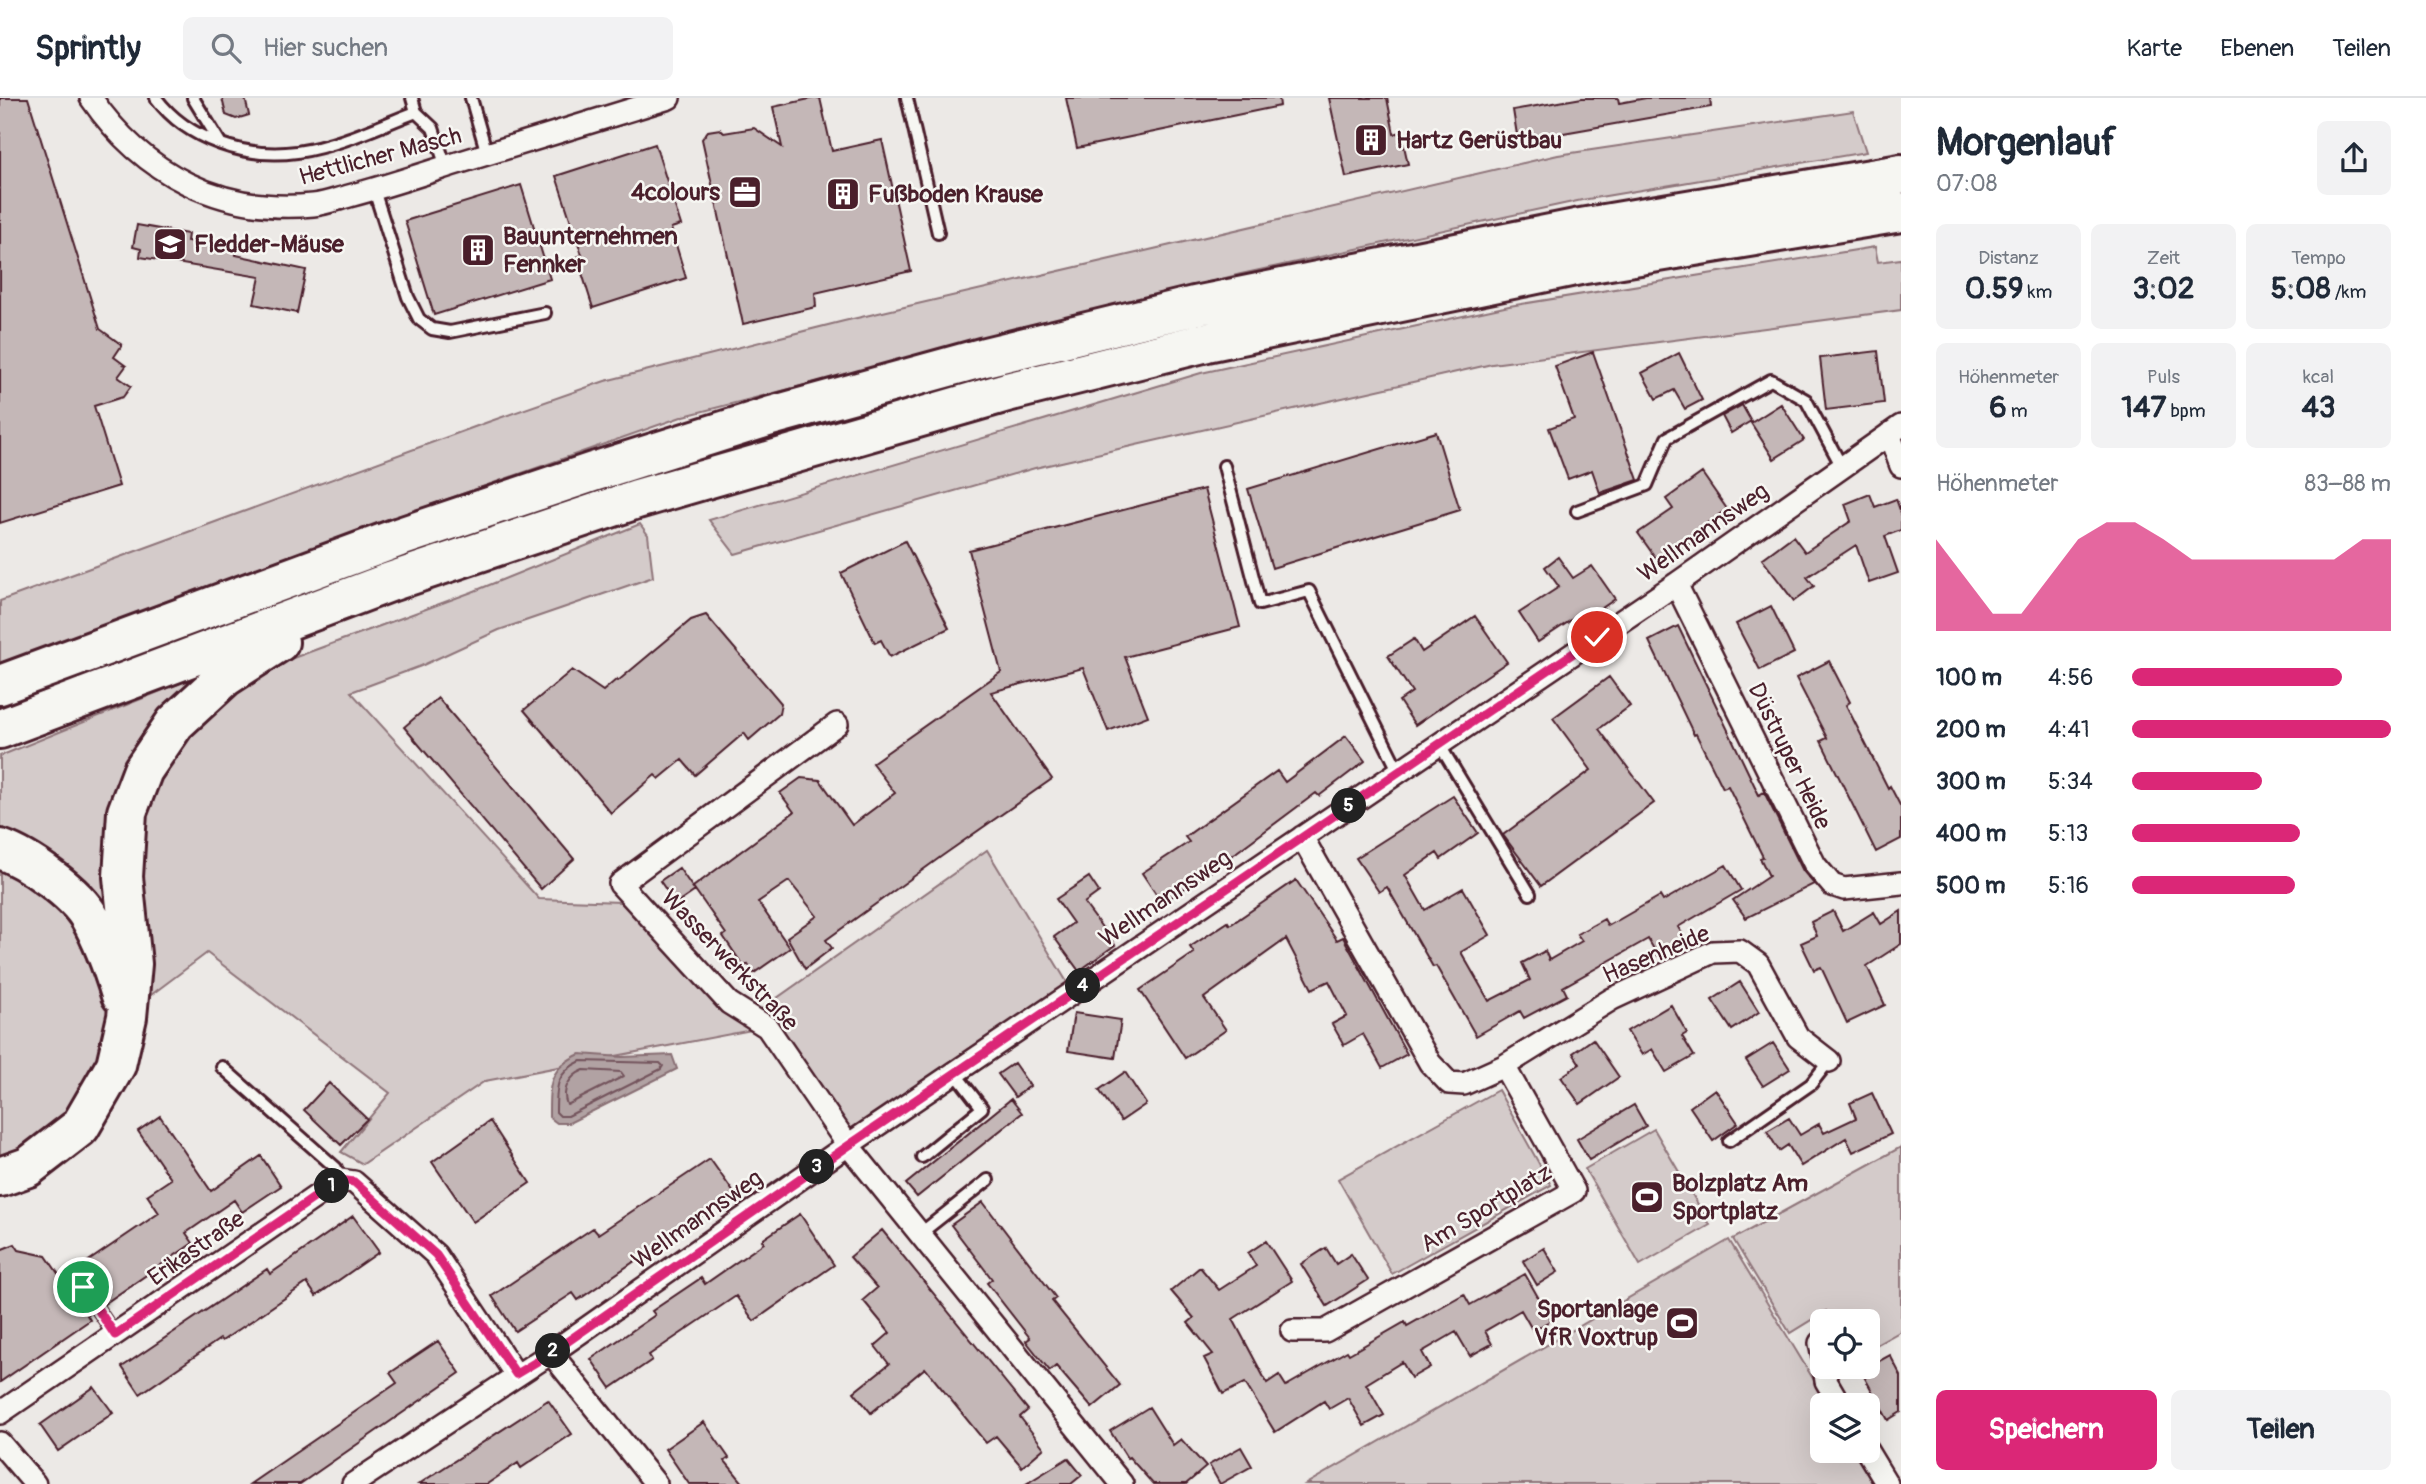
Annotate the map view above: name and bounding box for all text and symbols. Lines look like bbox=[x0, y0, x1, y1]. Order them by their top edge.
search box bbox=[183, 17, 673, 80]
text: Sprintly bbox=[35, 28, 141, 69]
icon: search bbox=[207, 29, 245, 67]
text: Hier suchen bbox=[263, 32, 388, 64]
text: Karte bbox=[2127, 34, 2182, 63]
text: Ebenen bbox=[2220, 34, 2294, 63]
text: Teilen bbox=[2332, 34, 2391, 63]
text: Morgenlauf bbox=[1936, 119, 2116, 167]
street label: Hettlicher Masch bbox=[296, 121, 465, 192]
building icon: Hartz Gerüstbau bbox=[1352, 121, 1390, 159]
button: share bbox=[2317, 121, 2391, 195]
place label: Hartz Gerüstbau bbox=[1396, 126, 1562, 155]
text: 07:08 bbox=[1936, 169, 1997, 198]
office icon: 4colours bbox=[726, 173, 764, 211]
building icon: Fußboden Krause bbox=[824, 175, 862, 213]
place label: 4colours bbox=[631, 178, 720, 207]
place label: Fußboden Krause bbox=[868, 180, 1044, 209]
place label: Bauunternehmen Fennker bbox=[503, 222, 678, 279]
school or university icon: Fledder-Mäuse bbox=[151, 225, 189, 263]
place label: Fledder-Mäuse bbox=[194, 230, 345, 259]
building icon: Bauunternehmen Fennker bbox=[459, 231, 497, 269]
text: Distanz bbox=[1978, 246, 2039, 270]
text: Zeit bbox=[2147, 246, 2180, 270]
text: Tempo bbox=[2291, 246, 2346, 270]
text: 0.59 bbox=[1965, 270, 2023, 307]
text: 3:02 bbox=[2132, 270, 2195, 307]
text: 5:08 bbox=[2271, 270, 2331, 307]
text: km bbox=[2023, 280, 2052, 304]
text: /km bbox=[2331, 280, 2366, 304]
text: Höhenmeter bbox=[1958, 365, 2059, 389]
text: Puls bbox=[2147, 365, 2180, 389]
text: kcal bbox=[2303, 365, 2334, 389]
text: 6 bbox=[1989, 389, 2007, 426]
text: 147 bbox=[2121, 389, 2166, 426]
text: 43 bbox=[2301, 389, 2336, 426]
text: m bbox=[2007, 399, 2028, 423]
text: bpm bbox=[2166, 399, 2206, 423]
text: Höhenmeter bbox=[1936, 469, 2058, 498]
text: 83–88 m bbox=[2304, 469, 2391, 498]
street label: Wellmannsweg bbox=[1632, 477, 1774, 588]
pin bbox=[1567, 607, 1627, 667]
icon: check bbox=[1578, 618, 1616, 656]
text: 100 m bbox=[1936, 663, 2002, 692]
text: 4:56 bbox=[2048, 663, 2093, 692]
street label: Düstruper Heide bbox=[1742, 678, 1838, 834]
text: 200 m bbox=[1936, 715, 2006, 744]
text: 4:41 bbox=[2048, 715, 2090, 744]
text: 300 m bbox=[1936, 767, 2006, 796]
text: 5:34 bbox=[2048, 767, 2093, 796]
pin: 5 bbox=[1332, 788, 1366, 824]
text: 5 bbox=[1343, 793, 1354, 817]
text: 400 m bbox=[1936, 819, 2006, 848]
text: 5:13 bbox=[2048, 819, 2088, 848]
street label: Wellmannsweg bbox=[1094, 844, 1237, 953]
text: 500 m bbox=[1936, 871, 2005, 900]
text: 5:16 bbox=[2048, 871, 2089, 900]
street label: Wasserwerkstraße bbox=[655, 884, 804, 1037]
street label: Hasenheide bbox=[1598, 919, 1714, 990]
pin: 4 bbox=[1066, 968, 1100, 1004]
text: 4 bbox=[1077, 973, 1088, 997]
pin: 3 bbox=[800, 1150, 834, 1184]
text: 3 bbox=[811, 1154, 822, 1178]
street label: Am Sportplatz bbox=[1415, 1158, 1557, 1259]
street label: Wellmannsweg bbox=[626, 1164, 768, 1275]
pin: 1 bbox=[314, 1168, 350, 1204]
place label: Bolzplatz Am Sportplatz bbox=[1672, 1169, 1808, 1226]
text: 1 bbox=[328, 1173, 335, 1197]
sports icon: Bolzplatz Am Sportplatz bbox=[1628, 1178, 1666, 1216]
street label: Erikastraße bbox=[142, 1204, 250, 1292]
pin bbox=[53, 1257, 113, 1317]
icon: arrive bbox=[64, 1268, 102, 1306]
place label: Sportanlage VfR Voxtrup bbox=[1534, 1295, 1659, 1352]
sports icon: Sportanlage VfR Voxtrup bbox=[1663, 1304, 1701, 1342]
map controls bbox=[1810, 1309, 1880, 1463]
button: locate bbox=[1810, 1309, 1880, 1379]
pin: 2 bbox=[536, 1334, 570, 1368]
text: 2 bbox=[547, 1338, 558, 1362]
button: Speichern bbox=[1936, 1390, 2157, 1470]
button: Teilen bbox=[2171, 1390, 2391, 1470]
button: layers bbox=[1810, 1393, 1880, 1463]

